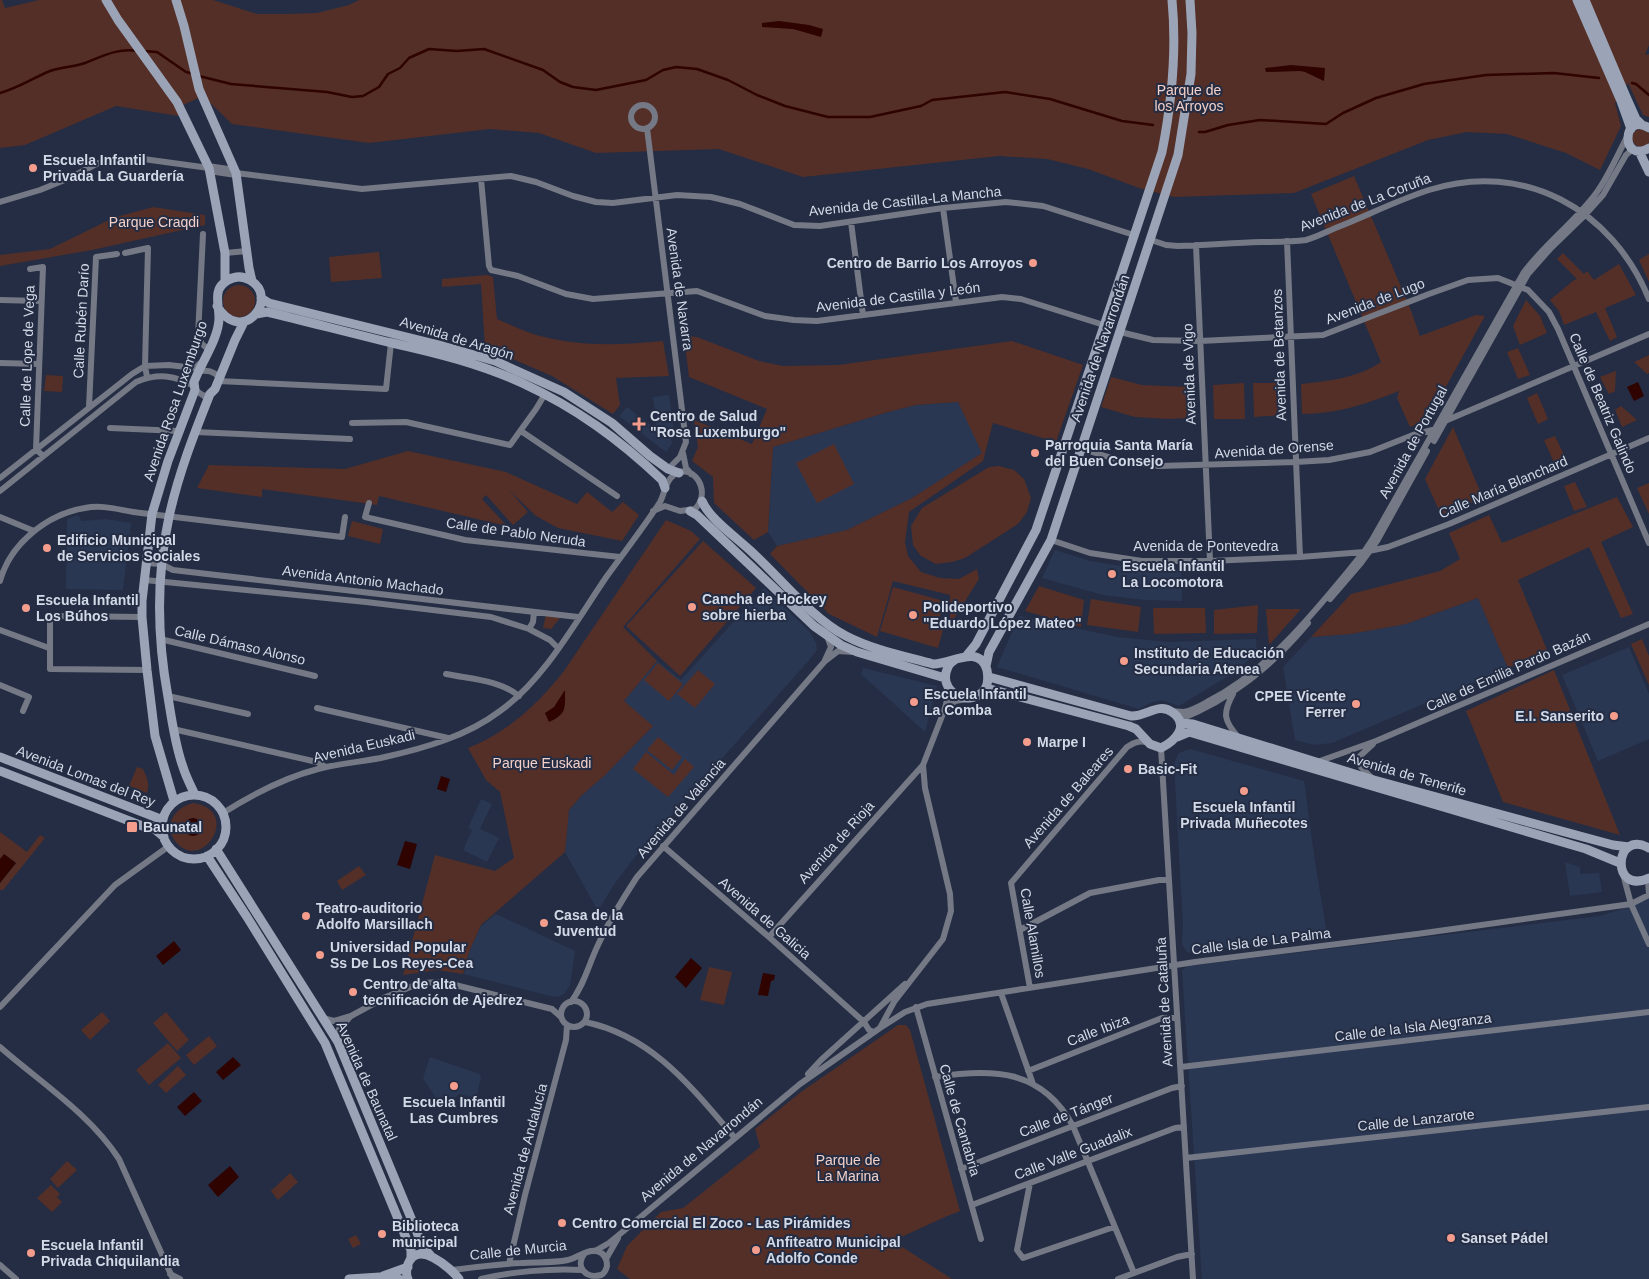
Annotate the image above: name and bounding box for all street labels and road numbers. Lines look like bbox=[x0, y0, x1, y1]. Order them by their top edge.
street label: Avenida de La Coruña bbox=[1297, 170, 1433, 234]
street label: Avenida de Castilla-La Mancha bbox=[808, 183, 1002, 219]
street label: Avenida de Navarra bbox=[663, 227, 697, 351]
street label: Calle Rubén Darío bbox=[70, 263, 92, 379]
street label: Avenida de Navarrondán bbox=[1067, 272, 1133, 424]
street label: Avenida de Lugo bbox=[1323, 275, 1427, 327]
street label: Avenida de Castilla y León bbox=[815, 279, 981, 315]
street label: Calle de Lope de Vega bbox=[17, 285, 37, 427]
street label: Avenida de Betanzos bbox=[1269, 289, 1289, 421]
street label: Avenida de Aragón bbox=[398, 313, 516, 363]
street label: Avenida Rosa Luxemburgo bbox=[140, 318, 210, 483]
street label: Avenida de Vigo bbox=[1179, 323, 1199, 425]
street label: Calle de Beatriz Galindo bbox=[1566, 330, 1640, 476]
street label: Avenida de Portugal bbox=[1375, 383, 1451, 501]
street label: Avenida de Orense bbox=[1214, 437, 1334, 461]
street label: Calle María Blanchard bbox=[1436, 453, 1570, 521]
street label: Calle de Pablo Neruda bbox=[445, 514, 587, 550]
street label: Avenida de Pontevedra bbox=[1133, 538, 1279, 554]
street label: Avenida Antonio Machado bbox=[281, 562, 445, 598]
street label: Calle Dámaso Alonso bbox=[173, 622, 307, 668]
street label: Calle de Emilia Pardo Bazán bbox=[1423, 627, 1593, 715]
street label: Avenida Euskadi bbox=[312, 727, 416, 765]
street label: Avenida Lomas del Rey bbox=[14, 742, 158, 810]
street label: Avenida de Baleares bbox=[1020, 743, 1116, 851]
street label: Avenida de Tenerife bbox=[1346, 749, 1469, 799]
street label: Avenida de Valencia bbox=[634, 755, 729, 861]
street label: Avenida de Rioja bbox=[795, 797, 877, 887]
street label: Avenida de Galicia bbox=[716, 874, 814, 962]
street label: Calle Alamillos bbox=[1017, 887, 1049, 979]
street label: Calle Isla de La Palma bbox=[1191, 924, 1332, 957]
street label: Avenida de Cataluña bbox=[1153, 937, 1175, 1067]
street label: Calle de la Isla Alegranza bbox=[1334, 1009, 1493, 1045]
street label: Calle Ibiza bbox=[1065, 1011, 1132, 1049]
street label: Avenida de Baunatal bbox=[333, 1019, 401, 1143]
street label: Calle de Cantabria bbox=[936, 1062, 984, 1178]
street label: Avenida de Andalucía bbox=[500, 1081, 550, 1216]
street label: Calle de Tánger bbox=[1017, 1090, 1116, 1140]
street label: Avenida de Navarrondán bbox=[637, 1093, 765, 1205]
street label: Calle de Lanzarote bbox=[1357, 1106, 1475, 1134]
street label: Calle Valle Guadalix bbox=[1012, 1123, 1134, 1183]
street label: Calle de Murcia bbox=[469, 1237, 567, 1263]

